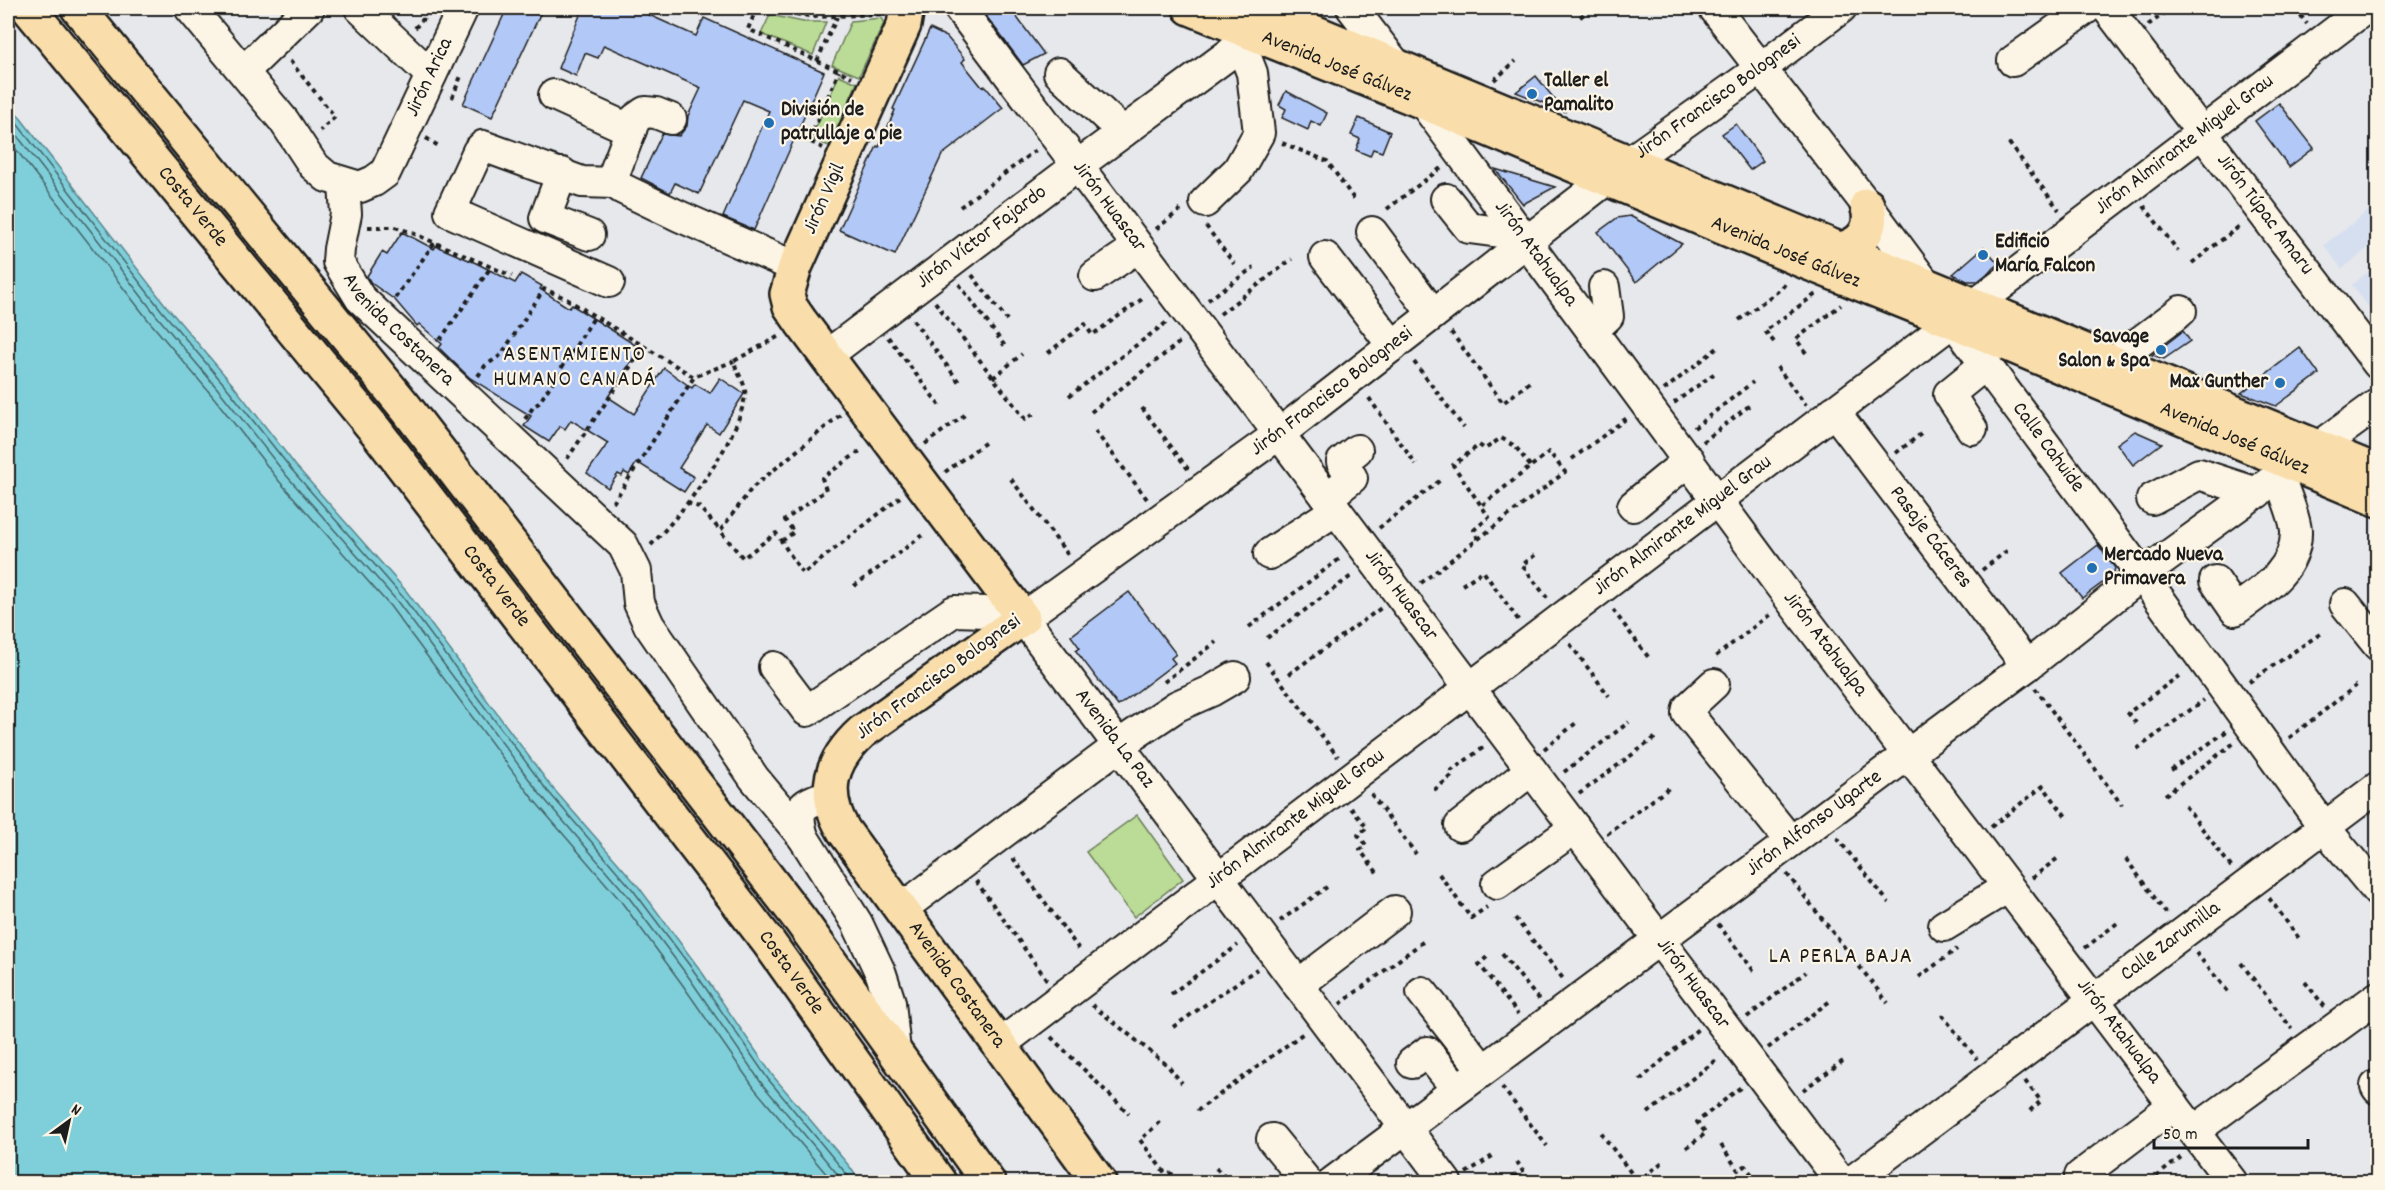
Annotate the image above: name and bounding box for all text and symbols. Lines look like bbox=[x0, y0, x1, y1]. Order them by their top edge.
street label: Avenida José Gálvez bbox=[1257, 23, 1416, 111]
street label: Jirón Francisco Bolognesi bbox=[1630, 27, 1808, 168]
street label: Jirón Arica bbox=[398, 32, 462, 122]
place label: Taller el Pamalito bbox=[1544, 67, 1614, 121]
street label: Jirón Almirante Miguel Grau bbox=[2089, 68, 2281, 223]
marker: Taller el Pamalito bbox=[1525, 87, 1539, 101]
place label: División de patrullaje a pie bbox=[781, 96, 902, 150]
marker: División de patrullaje a pie bbox=[762, 116, 776, 130]
street label: Jirón Túpac Amaru bbox=[2208, 148, 2321, 282]
street label: Jirón Huascar bbox=[1064, 155, 1153, 259]
street label: Jirón Vigil bbox=[796, 159, 854, 239]
street label: Costa Verde bbox=[149, 160, 234, 254]
street label: Jirón Víctor Fajardo bbox=[911, 178, 1054, 297]
street label: Jirón Atahualpa bbox=[1486, 195, 1585, 314]
street label: Avenida José Gálvez bbox=[1706, 209, 1865, 297]
place label: Edificio María Falcon bbox=[1995, 228, 2095, 282]
marker: Edificio María Falcon bbox=[1976, 248, 1990, 262]
street label: Avenida Costanera bbox=[334, 268, 462, 395]
street label: Jirón Francisco Bolognesi bbox=[1245, 320, 1420, 464]
place label: Savage Salon & Spa bbox=[2058, 323, 2150, 377]
district label: ASENTAMIENTO HUMANO CANADÁ bbox=[493, 340, 657, 396]
marker: Savage Salon & Spa bbox=[2154, 343, 2168, 357]
place label: Max Gunther bbox=[2169, 368, 2269, 398]
marker: Max Gunther bbox=[2273, 376, 2287, 390]
street label: Avenida José Gálvez bbox=[2155, 395, 2314, 484]
street label: Calle Cahuide bbox=[2004, 396, 2091, 499]
street label: Jirón Almirante Miguel Grau bbox=[1587, 448, 1779, 604]
street label: Pasaje Cáceres bbox=[1881, 480, 1979, 596]
street label: Costa Verde bbox=[454, 539, 537, 634]
place label: Mercado Nueva Primavera bbox=[2104, 541, 2224, 595]
street label: Jirón Huascar bbox=[1356, 544, 1445, 648]
marker: Mercado Nueva Primavera bbox=[2085, 561, 2099, 575]
street label: Jirón Atahualpa bbox=[1775, 586, 1875, 704]
street label: Jirón Francisco Bolognesi bbox=[850, 608, 1028, 748]
street label: Avenida La Paz bbox=[1066, 683, 1162, 795]
street label: Jirón Almirante Miguel Grau bbox=[1200, 742, 1392, 898]
street label: Jirón Alfonso Ugarte bbox=[1740, 763, 1889, 885]
street label: Calle Zarumilla bbox=[2115, 894, 2228, 990]
street label: Avenida Costanera bbox=[900, 916, 1013, 1056]
street label: Costa Verde bbox=[750, 924, 831, 1021]
street label: Jirón Huascar bbox=[1648, 932, 1737, 1036]
district label: LA PERLA BAJA bbox=[1769, 942, 1913, 973]
street label: Jirón Atahualpa bbox=[2068, 973, 2169, 1092]
north arrow bbox=[39, 1091, 99, 1151]
text: N bbox=[66, 1099, 85, 1122]
scale bar bbox=[2154, 1112, 2308, 1150]
text: 50 m bbox=[2163, 1123, 2198, 1148]

